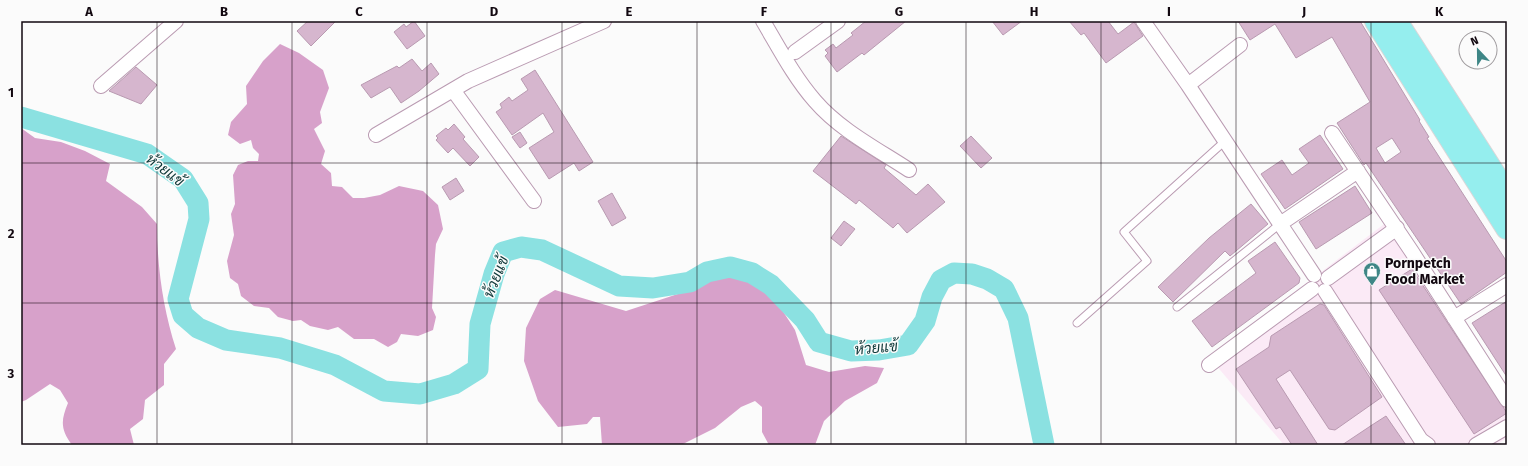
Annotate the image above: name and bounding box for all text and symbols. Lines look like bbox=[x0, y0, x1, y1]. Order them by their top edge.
text: A bbox=[84, 4, 93, 19]
text: B bbox=[220, 4, 228, 19]
text: C bbox=[355, 4, 363, 19]
text: D bbox=[490, 4, 499, 19]
text: E bbox=[626, 4, 633, 19]
text: F bbox=[761, 4, 768, 19]
text: G bbox=[895, 4, 903, 19]
text: H bbox=[1030, 4, 1038, 19]
text: I bbox=[1167, 4, 1171, 19]
text: J bbox=[1301, 4, 1306, 19]
text: K bbox=[1435, 4, 1444, 19]
north arrow bbox=[1458, 30, 1498, 70]
text: N bbox=[1469, 34, 1480, 49]
text: 1 bbox=[8, 85, 14, 100]
water label: ห้วยแข้ bbox=[142, 149, 191, 192]
text: 2 bbox=[8, 226, 15, 241]
water label: ห้วยแข้ bbox=[479, 250, 514, 300]
place label: Pornpetch Food Market bbox=[1385, 255, 1465, 288]
shop icon: Pornpetch Food Market bbox=[1362, 261, 1382, 286]
water label: ห้วยแข้ bbox=[854, 336, 901, 359]
text: 3 bbox=[7, 366, 15, 381]

